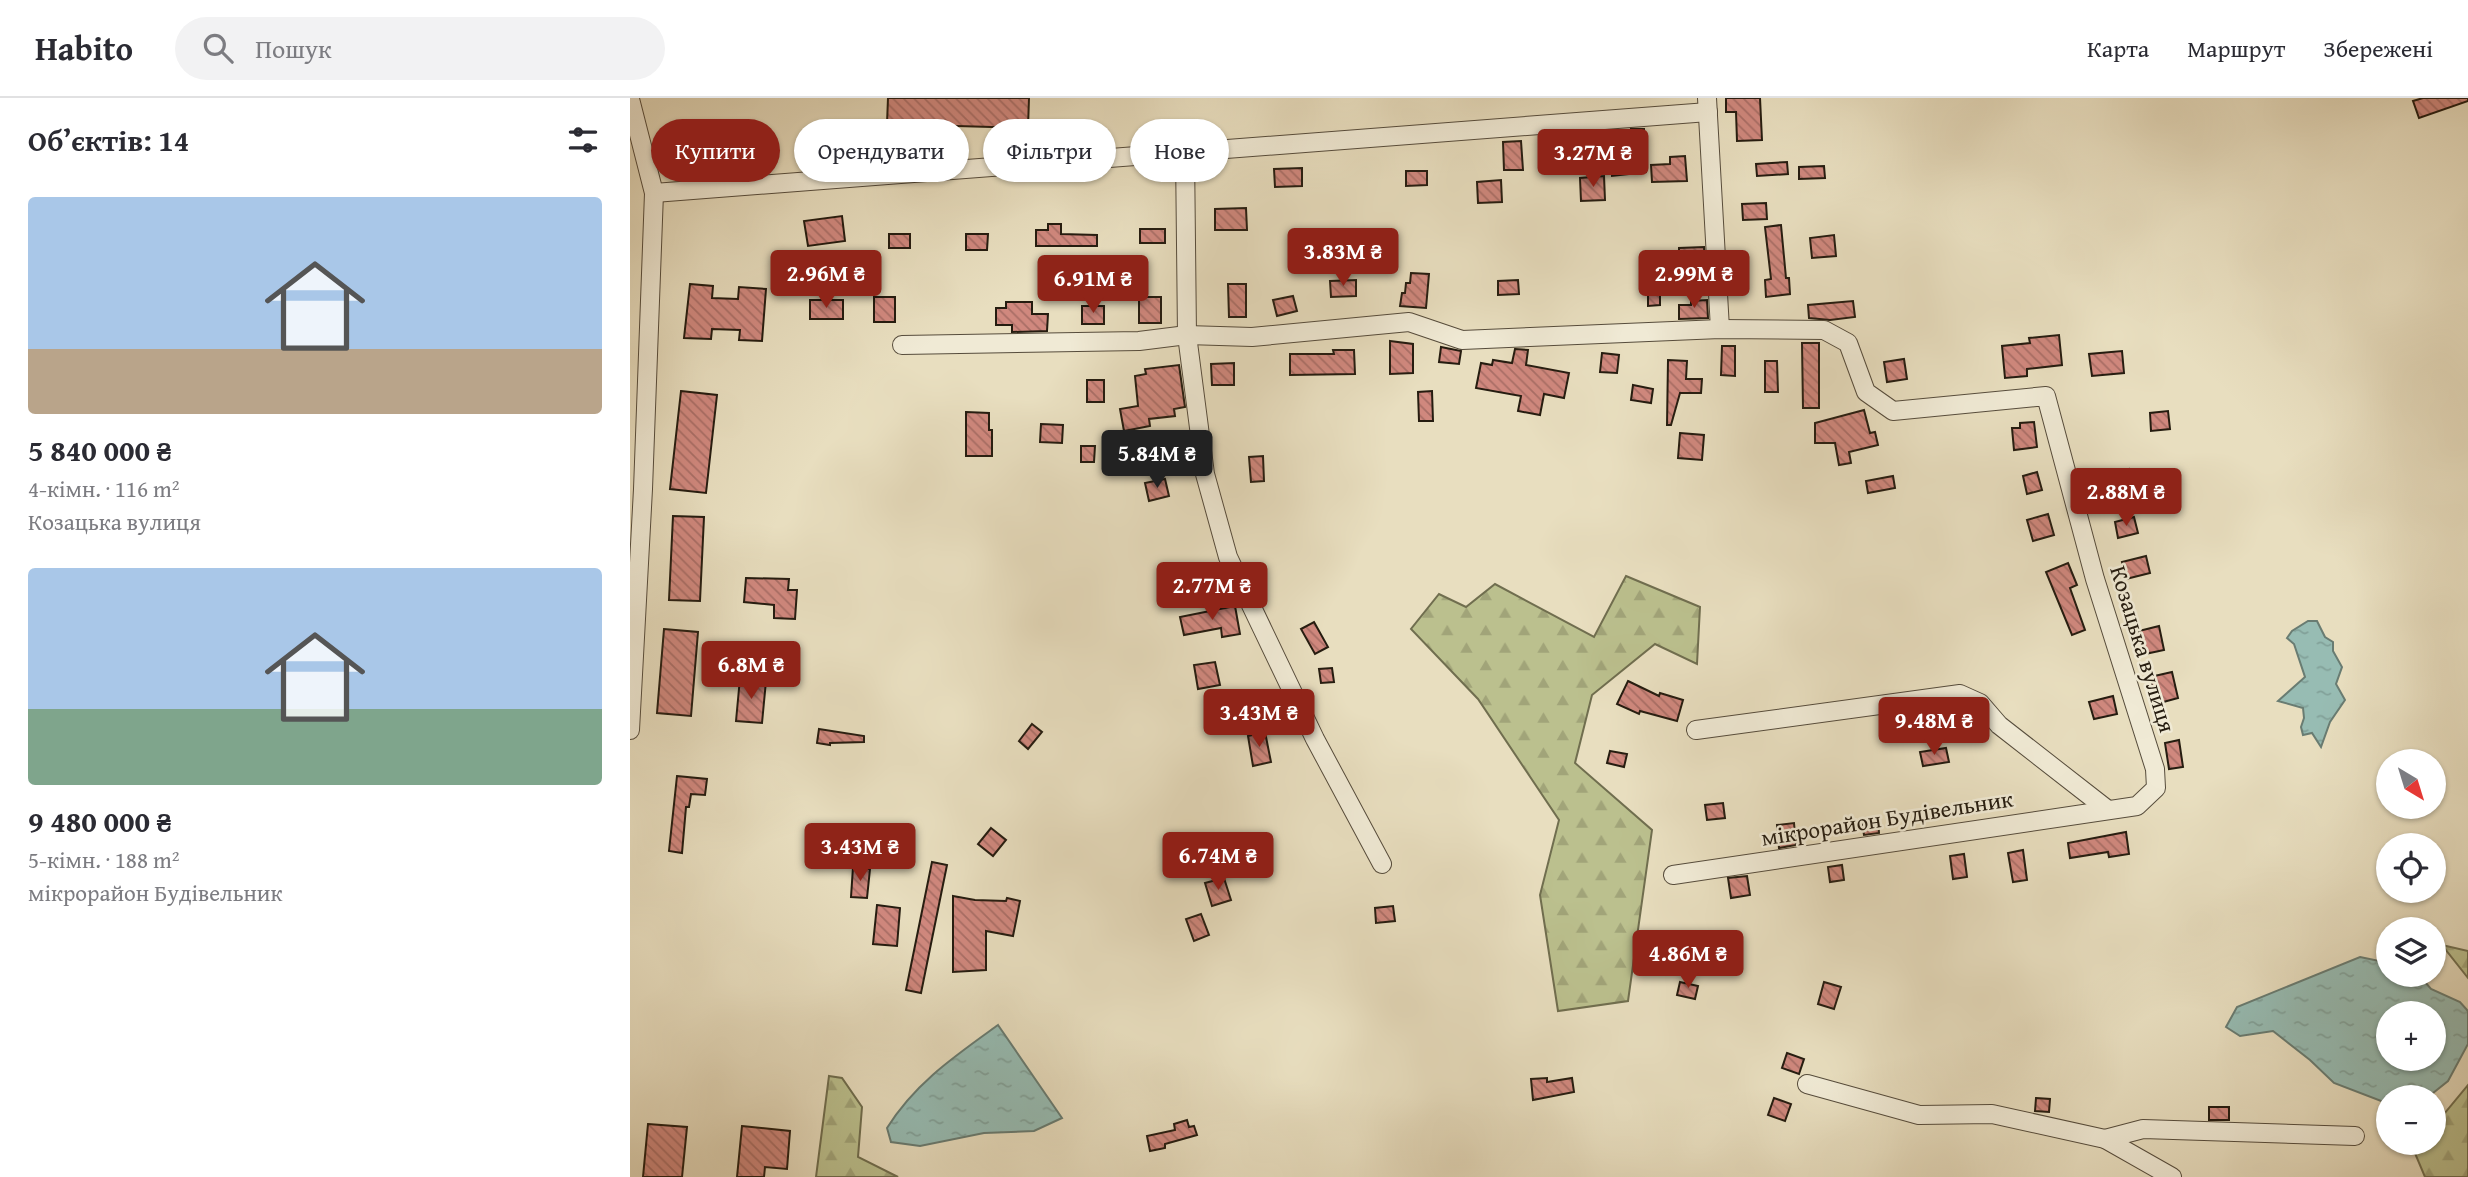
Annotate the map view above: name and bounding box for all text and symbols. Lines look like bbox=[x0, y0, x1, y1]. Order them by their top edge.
search box bbox=[175, 17, 665, 80]
text: Habito bbox=[35, 24, 133, 72]
icon: search bbox=[199, 29, 237, 67]
text: Пошук bbox=[255, 29, 332, 68]
text: Карта bbox=[2087, 31, 2149, 66]
text: Маршрут bbox=[2187, 31, 2285, 66]
text: Збережені bbox=[2323, 31, 2433, 66]
text: Об’єктів: 14 bbox=[28, 118, 189, 162]
chip: Купити bbox=[651, 119, 780, 182]
chip: Орендувати bbox=[794, 119, 969, 182]
chip: Фільтри bbox=[983, 119, 1116, 182]
chip: Нове bbox=[1130, 119, 1229, 182]
icon: filters bbox=[564, 121, 602, 159]
pin: 3.27M ₴ bbox=[1528, 130, 1658, 189]
text: 3.27M ₴ bbox=[1553, 135, 1633, 168]
pin: 3.83M ₴ bbox=[1278, 228, 1408, 288]
text: 3.83M ₴ bbox=[1303, 234, 1383, 267]
icon: home bbox=[252, 243, 378, 369]
pin: 2.96M ₴ bbox=[761, 250, 891, 310]
pin: 2.99M ₴ bbox=[1629, 250, 1759, 310]
text: 2.96M ₴ bbox=[786, 256, 866, 289]
pin: 6.91M ₴ bbox=[1028, 256, 1158, 315]
text: 2.99M ₴ bbox=[1654, 256, 1734, 289]
text: 6.91M ₴ bbox=[1053, 261, 1133, 294]
text: 5 840 000 ₴ bbox=[28, 428, 172, 472]
pin: 5.84M ₴ bbox=[1092, 430, 1222, 490]
text: 5.84M ₴ bbox=[1117, 436, 1197, 469]
pin: 2.88M ₴ bbox=[2061, 468, 2191, 528]
text: 4-кімн. · 116 m² bbox=[28, 472, 180, 505]
text: 2.88M ₴ bbox=[2086, 474, 2166, 507]
text: Козацька вулиця bbox=[28, 505, 201, 538]
street label: Козацька вулиця bbox=[2102, 561, 2185, 737]
pin: 2.77M ₴ bbox=[1147, 562, 1277, 622]
text: 2.77M ₴ bbox=[1172, 568, 1252, 601]
icon: home bbox=[252, 614, 378, 740]
pin: 6.8M ₴ bbox=[694, 642, 808, 701]
text: 6.8M ₴ bbox=[717, 647, 785, 680]
pin: 3.43M ₴ bbox=[1194, 690, 1324, 749]
text: 3.43M ₴ bbox=[1219, 695, 1299, 728]
pin: 9.48M ₴ bbox=[1869, 698, 1999, 757]
text: 9.48M ₴ bbox=[1894, 703, 1974, 736]
north arrow bbox=[2376, 749, 2446, 819]
map controls bbox=[2376, 749, 2446, 1155]
street label: мікрорайон Будівельник bbox=[1759, 781, 2015, 854]
text: 9 480 000 ₴ bbox=[28, 799, 172, 843]
pin: 3.43M ₴ bbox=[795, 824, 925, 883]
text: 3.43M ₴ bbox=[820, 829, 900, 862]
pin: 6.74M ₴ bbox=[1153, 832, 1283, 892]
button: locate bbox=[2376, 833, 2446, 903]
text: 6.74M ₴ bbox=[1178, 838, 1258, 871]
text: 5-кімн. · 188 m² bbox=[28, 843, 180, 876]
text: мікрорайон Будівельник bbox=[28, 876, 283, 909]
button: layers bbox=[2376, 917, 2446, 987]
pin: 4.86M ₴ bbox=[1623, 930, 1753, 990]
text: 4.86M ₴ bbox=[1648, 936, 1728, 969]
button: + bbox=[2376, 1001, 2446, 1071]
button: − bbox=[2376, 1085, 2446, 1155]

